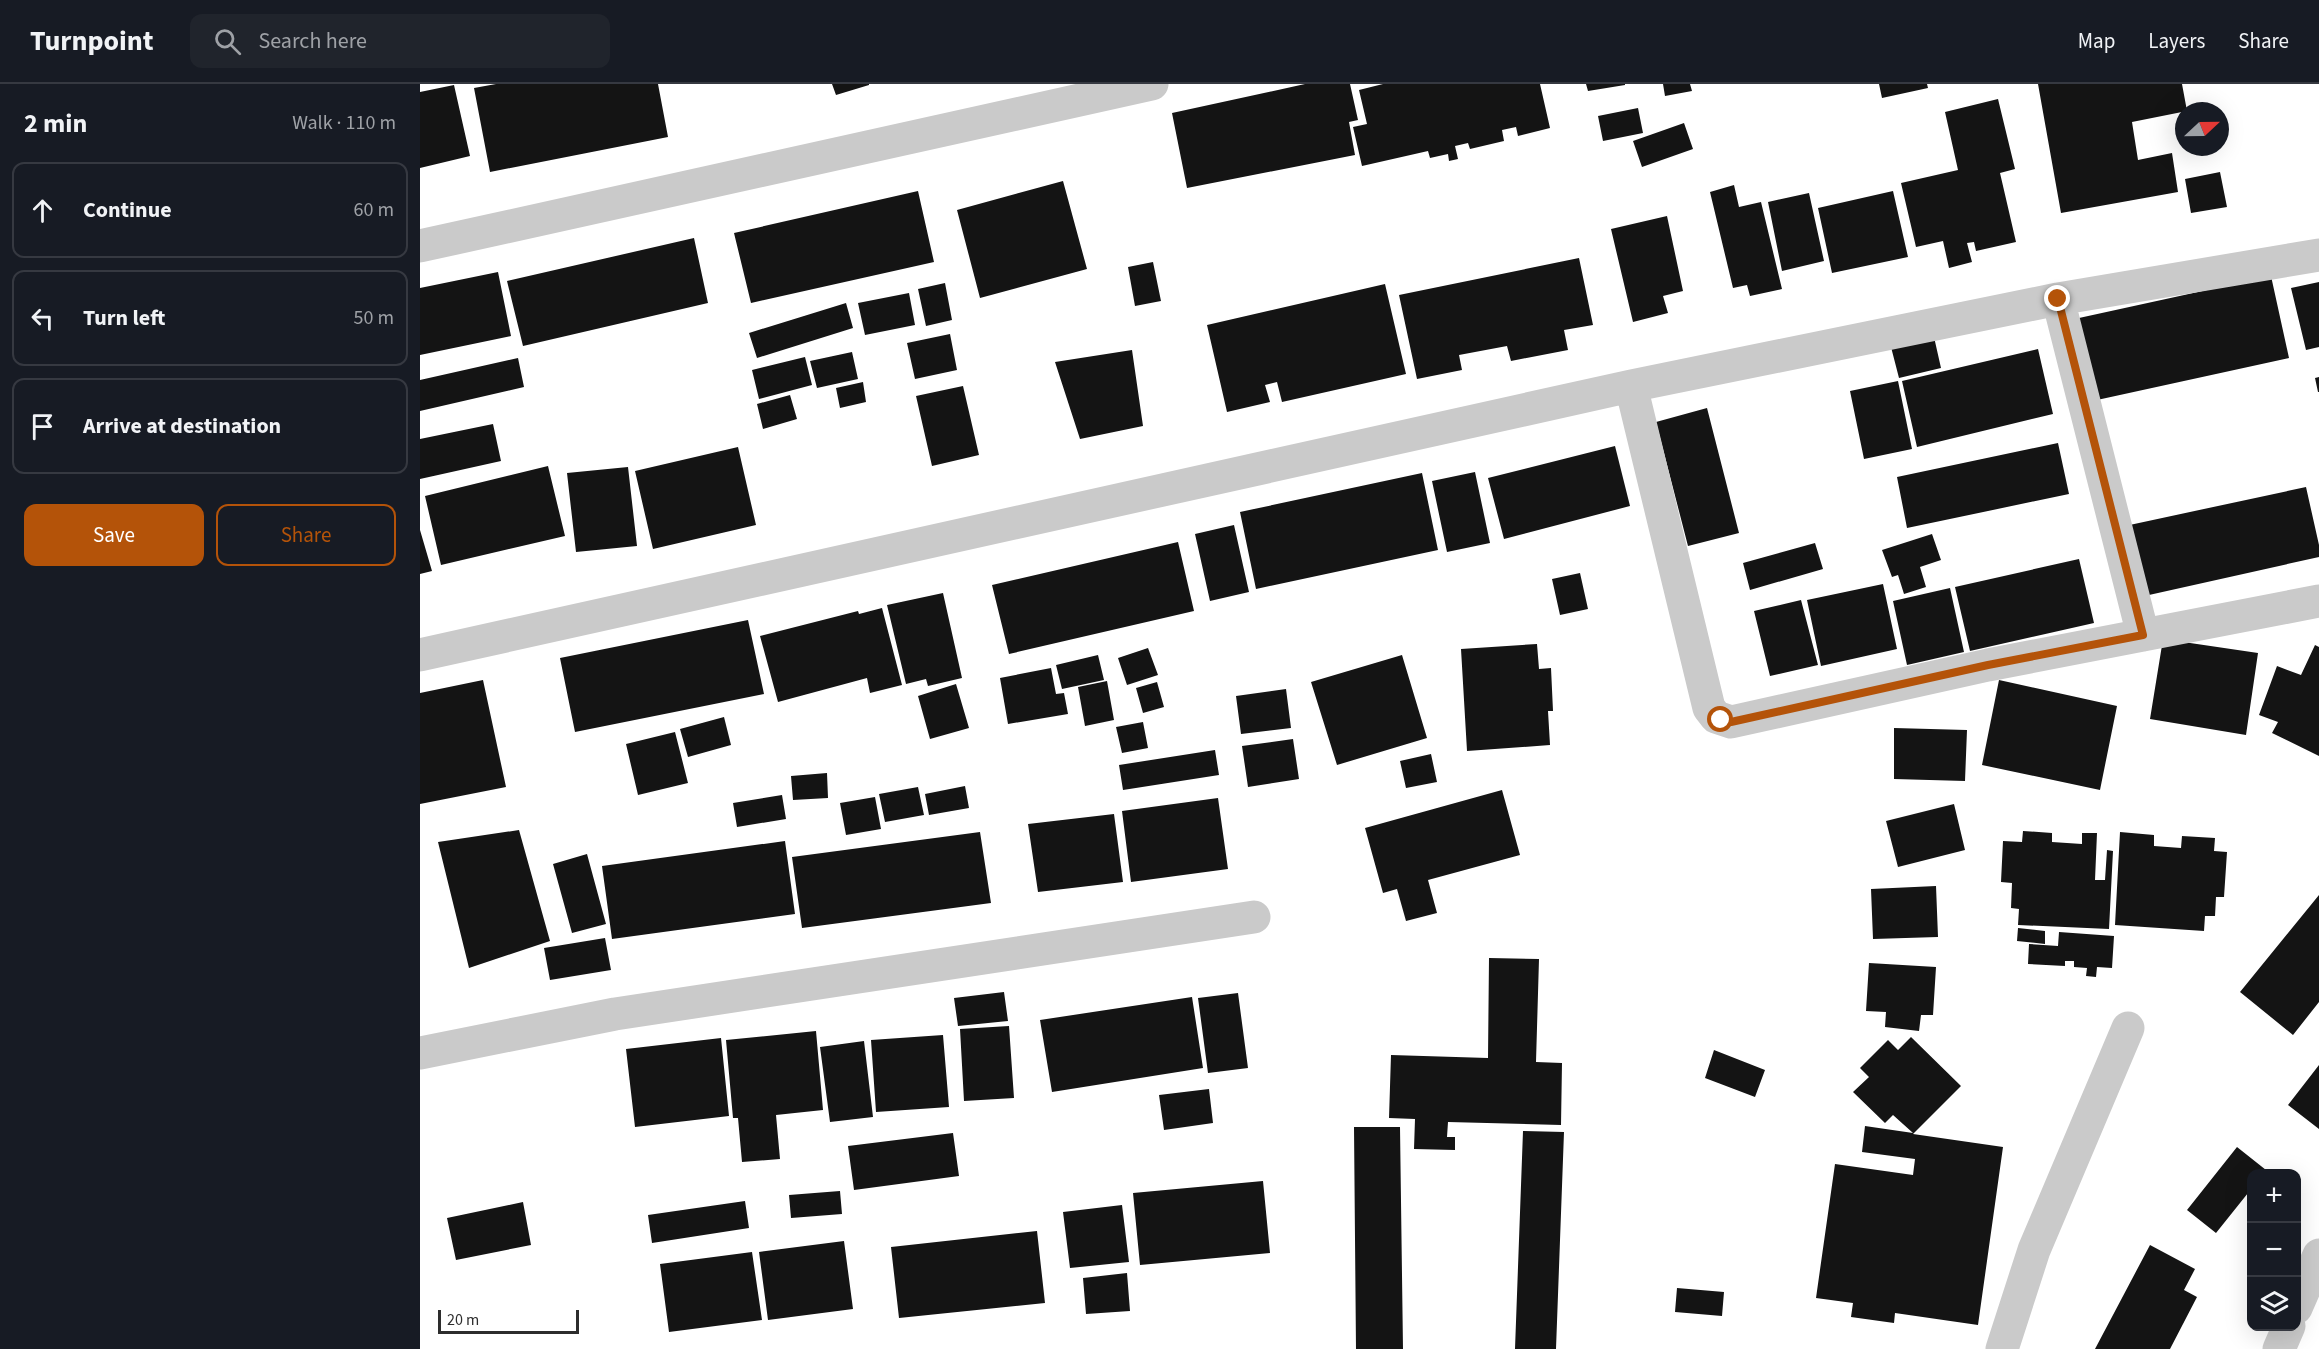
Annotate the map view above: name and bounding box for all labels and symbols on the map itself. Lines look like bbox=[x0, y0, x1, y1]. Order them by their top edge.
north arrow bbox=[2175, 102, 2229, 156]
route end bbox=[2044, 285, 2070, 311]
route start bbox=[1707, 706, 1733, 732]
scale bar bbox=[438, 1307, 579, 1334]

